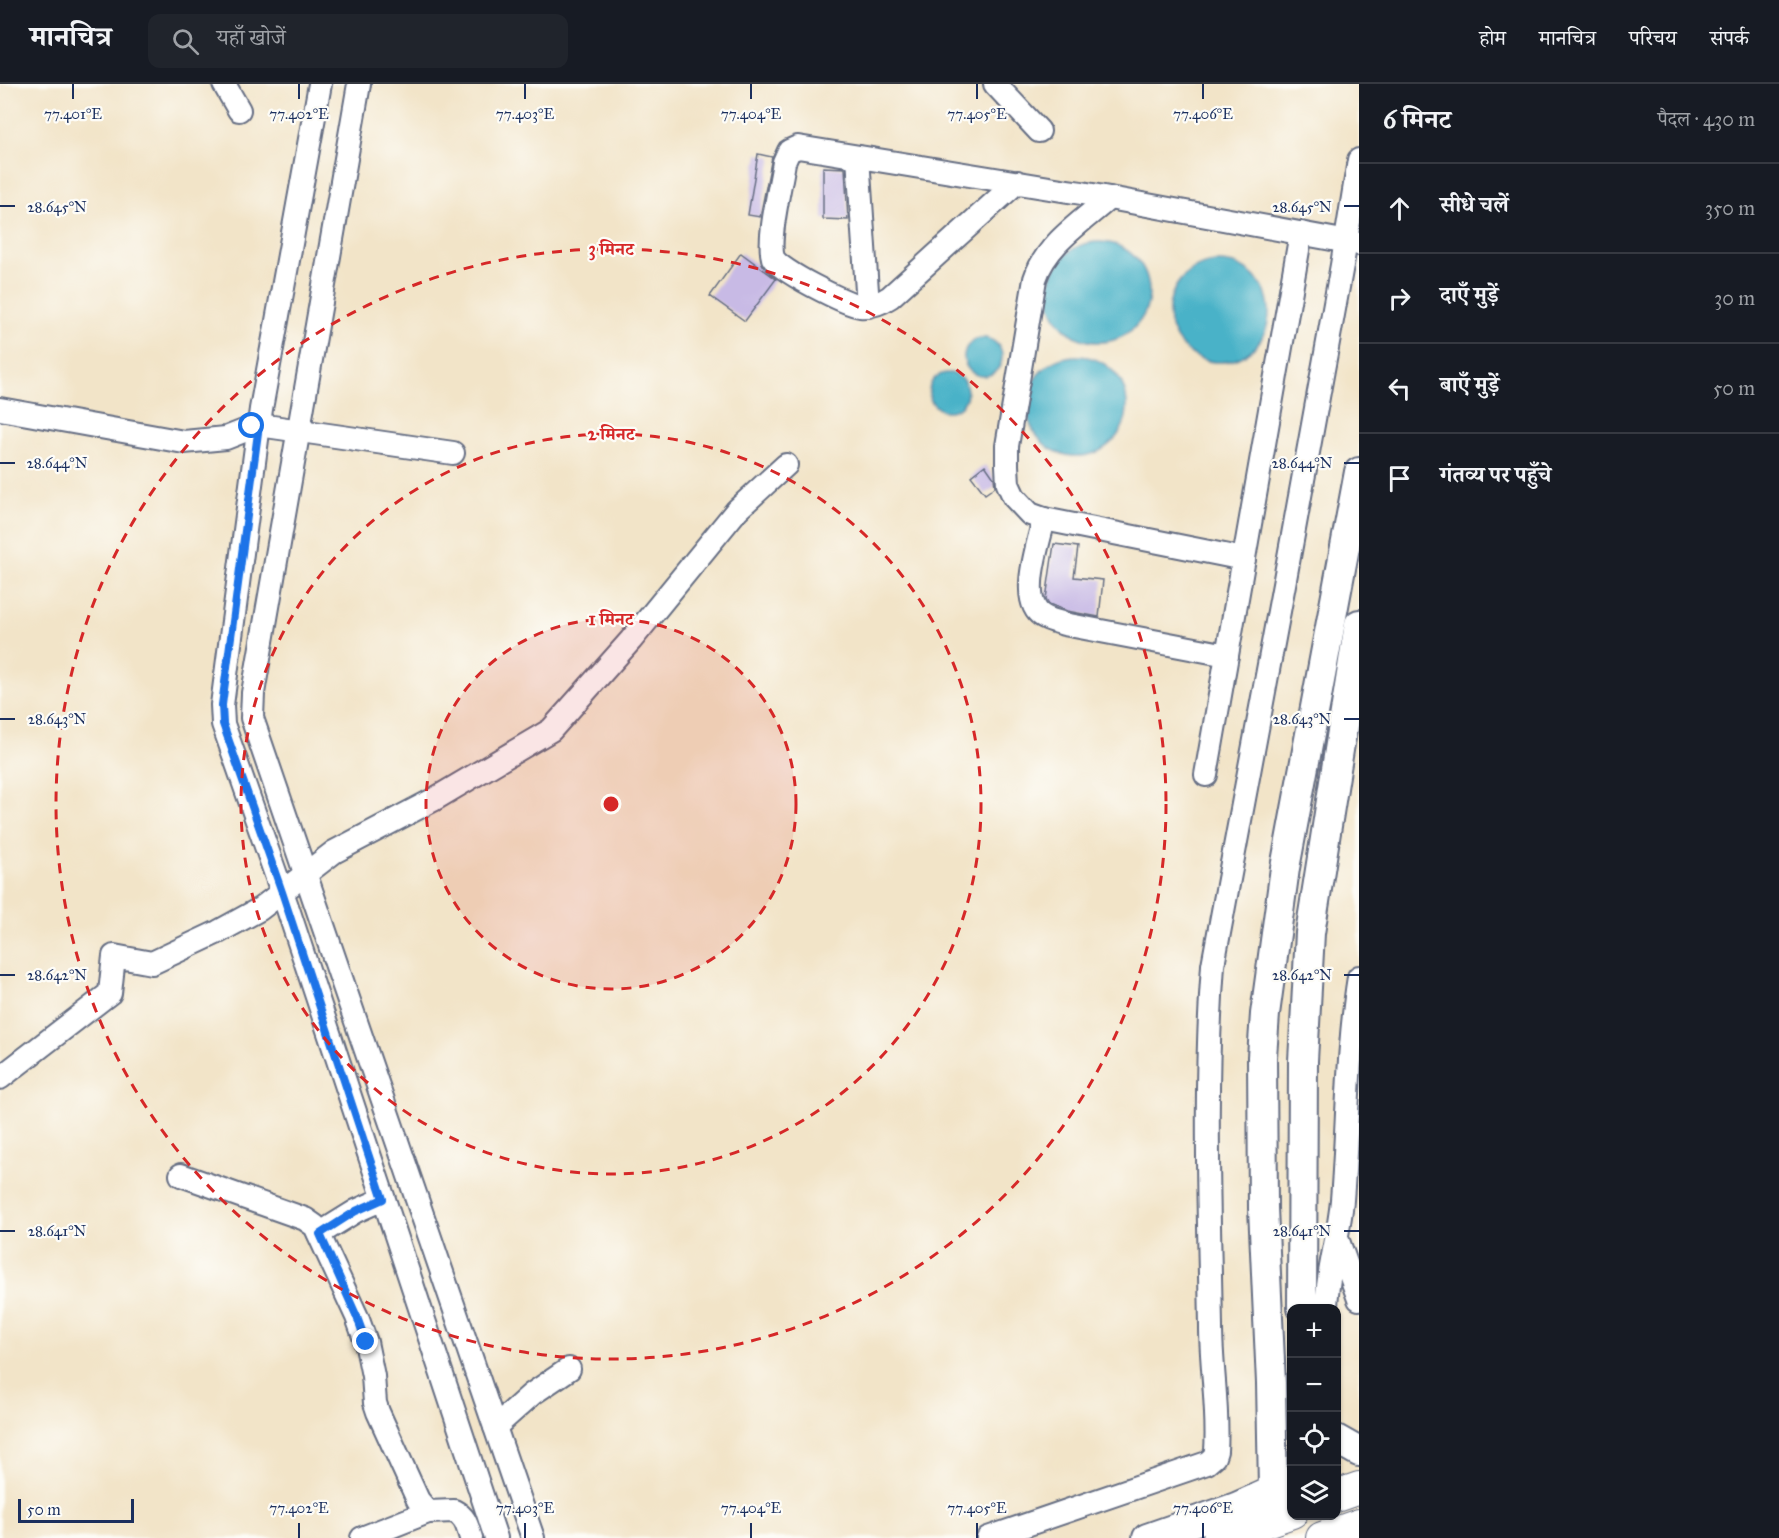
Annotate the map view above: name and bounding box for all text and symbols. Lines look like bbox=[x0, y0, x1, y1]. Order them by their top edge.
search box bbox=[148, 14, 568, 68]
text: मानचित्र bbox=[30, 19, 112, 54]
text: यहाँ खोजें bbox=[217, 24, 286, 51]
icon: search bbox=[169, 25, 202, 58]
text: होम bbox=[1479, 25, 1506, 51]
text: मानचित्र bbox=[1539, 25, 1596, 51]
text: परिचय bbox=[1629, 25, 1677, 51]
text: संपर्क bbox=[1710, 25, 1749, 51]
text: 6 मिनट bbox=[1383, 103, 1451, 135]
text: 77.401°E bbox=[44, 105, 102, 123]
text: 77.402°E bbox=[269, 105, 329, 123]
text: 77.403°E bbox=[496, 105, 554, 123]
text: 77.404°E bbox=[721, 105, 782, 123]
text: 77.405°E bbox=[947, 105, 1007, 123]
text: 77.406°E bbox=[1173, 105, 1233, 123]
text: पैदल · 430 m bbox=[1657, 107, 1755, 131]
text: सीधे चलें bbox=[1440, 191, 1509, 218]
icon: ahead bbox=[1383, 192, 1416, 225]
text: 350 m bbox=[1705, 196, 1755, 220]
text: 28.645°N bbox=[27, 198, 87, 216]
text: 28.645°N bbox=[1272, 198, 1332, 216]
text: 3 मिनट bbox=[588, 238, 635, 261]
text: दाएँ मुड़ें bbox=[1440, 281, 1499, 308]
icon: right bbox=[1383, 282, 1416, 315]
text: 30 m bbox=[1714, 286, 1755, 310]
text: बाएँ मुड़ें bbox=[1440, 371, 1499, 398]
icon: left bbox=[1383, 372, 1416, 405]
text: 50 m bbox=[1713, 376, 1755, 400]
route start bbox=[238, 412, 264, 438]
text: 2 मिनट bbox=[588, 423, 636, 445]
text: 28.644°N bbox=[26, 454, 88, 472]
text: 28.644°N bbox=[1271, 454, 1333, 472]
text: गंतव्य पर पहुँचे bbox=[1440, 461, 1551, 488]
icon: arrive bbox=[1383, 462, 1416, 495]
text: 1 मिनट bbox=[588, 608, 635, 630]
text: 28.643°N bbox=[28, 710, 87, 728]
text: 28.643°N bbox=[1273, 710, 1332, 728]
centre of rings bbox=[601, 794, 621, 814]
text: 28.642°N bbox=[27, 966, 87, 984]
text: 28.642°N bbox=[1272, 966, 1332, 984]
text: 28.641°N bbox=[28, 1222, 87, 1240]
text: 28.641°N bbox=[1273, 1222, 1332, 1240]
map controls bbox=[1287, 1304, 1341, 1520]
button: + bbox=[1287, 1304, 1341, 1358]
route end bbox=[352, 1328, 378, 1354]
button: − bbox=[1287, 1358, 1341, 1412]
button: locate bbox=[1287, 1412, 1341, 1466]
button: layers bbox=[1287, 1466, 1341, 1520]
scale bar bbox=[18, 1496, 134, 1524]
text: 77.402°E bbox=[269, 1499, 329, 1517]
text: 77.403°E bbox=[496, 1499, 554, 1517]
text: 77.404°E bbox=[721, 1499, 782, 1517]
text: 77.405°E bbox=[947, 1499, 1007, 1517]
text: 77.406°E bbox=[1173, 1499, 1233, 1517]
text: 50 m bbox=[27, 1500, 61, 1519]

